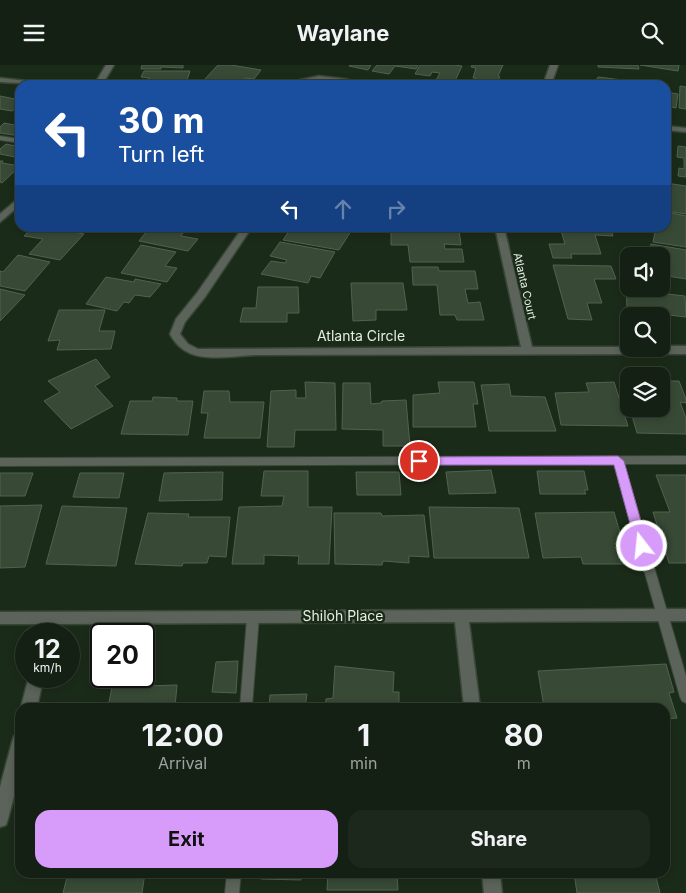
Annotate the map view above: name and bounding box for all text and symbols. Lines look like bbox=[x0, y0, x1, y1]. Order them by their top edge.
icon: menu bbox=[20, 19, 48, 47]
icon: search bbox=[638, 19, 666, 47]
text: Waylane bbox=[297, 20, 389, 46]
text: 30 m bbox=[118, 99, 204, 141]
icon: left bbox=[35, 100, 100, 165]
text: Turn left bbox=[118, 141, 204, 167]
icon: left bbox=[276, 195, 304, 223]
icon: ahead bbox=[329, 195, 357, 223]
icon: right bbox=[382, 195, 410, 223]
map controls bbox=[620, 247, 670, 417]
button: sound bbox=[620, 247, 670, 297]
street label: Atlanta Court bbox=[510, 251, 540, 321]
button: search bbox=[620, 307, 670, 357]
street label: Atlanta Circle bbox=[317, 327, 405, 344]
button: layers bbox=[620, 367, 670, 417]
pin bbox=[398, 440, 440, 482]
icon: arrive bbox=[405, 447, 433, 475]
position arrow bbox=[615, 519, 667, 571]
street label: Shiloh Place bbox=[302, 607, 384, 624]
speed limit sign: 20 bbox=[90, 623, 155, 688]
text: 12 bbox=[34, 634, 61, 664]
text: km/h bbox=[33, 660, 62, 675]
text: 12:00 bbox=[141, 717, 224, 753]
text: 1 bbox=[357, 717, 370, 753]
text: 80 bbox=[504, 717, 544, 753]
text: Arrival bbox=[158, 753, 207, 773]
text: min bbox=[350, 753, 377, 773]
text: m bbox=[517, 753, 531, 773]
button: Exit bbox=[35, 810, 338, 868]
button: Share bbox=[348, 810, 650, 868]

